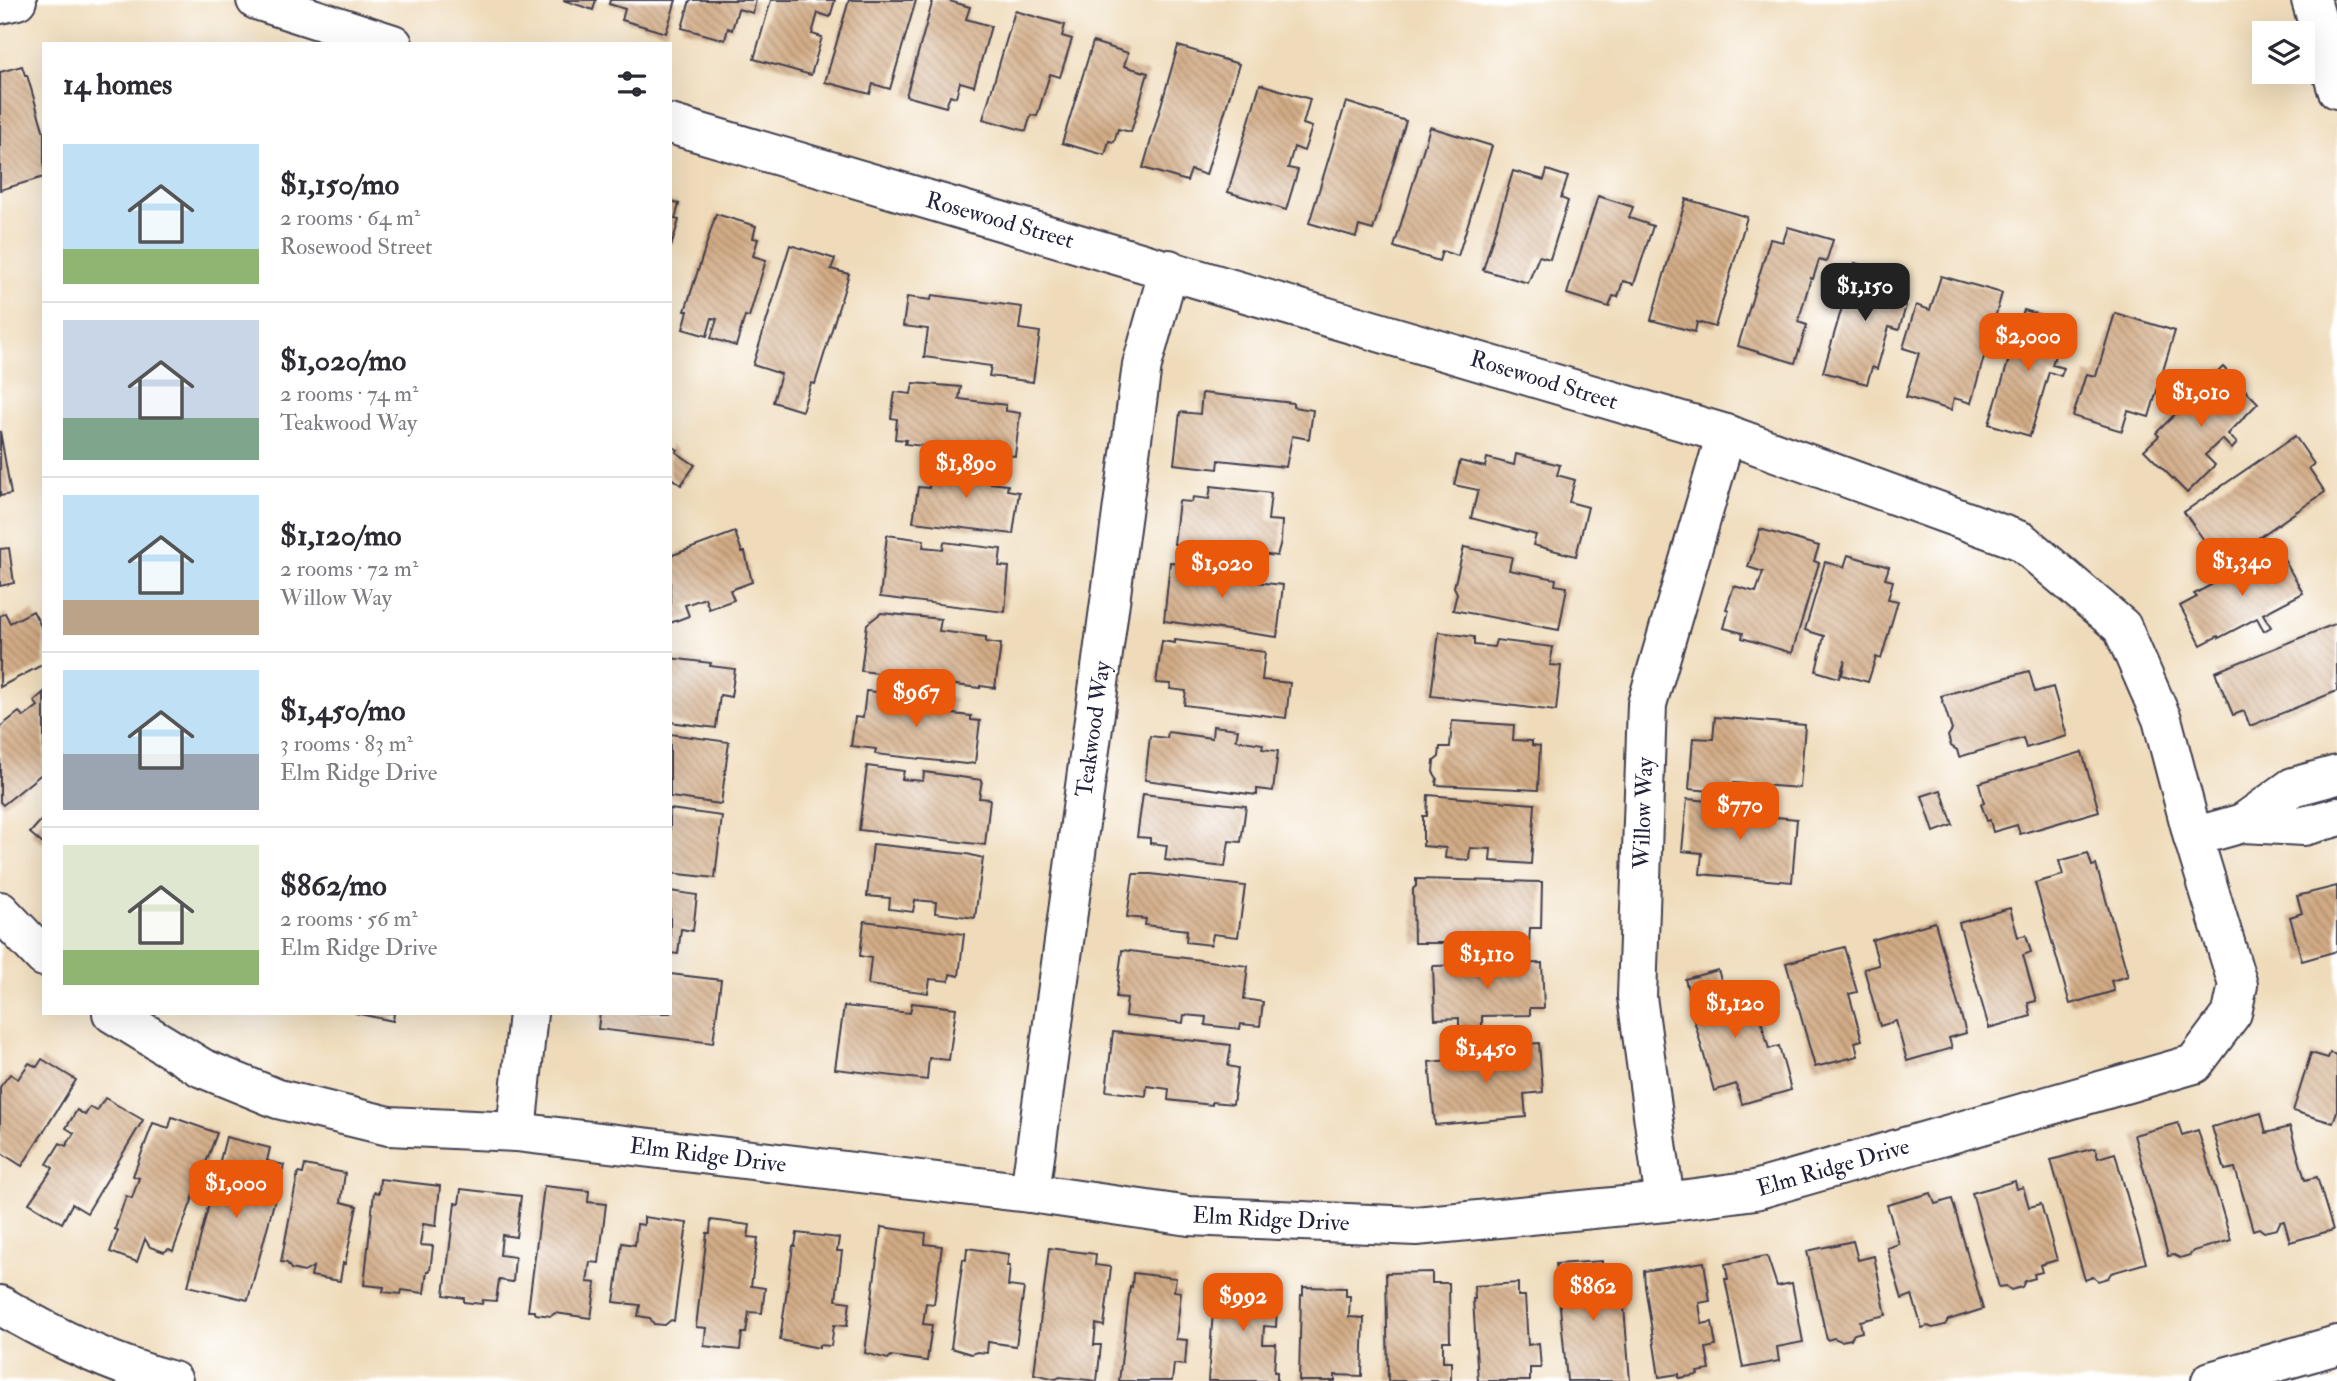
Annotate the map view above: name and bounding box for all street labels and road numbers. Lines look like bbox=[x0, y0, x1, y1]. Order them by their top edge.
street label: Rosewood Street bbox=[923, 185, 1077, 255]
street label: Rosewood Street bbox=[1467, 344, 1621, 416]
street label: Teakwood Way bbox=[1069, 658, 1117, 799]
street label: Willow Way bbox=[1627, 756, 1659, 870]
street label: Elm Ridge Drive bbox=[628, 1131, 788, 1179]
street label: Elm Ridge Drive bbox=[1753, 1131, 1913, 1203]
street label: Elm Ridge Drive bbox=[1192, 1200, 1351, 1238]

